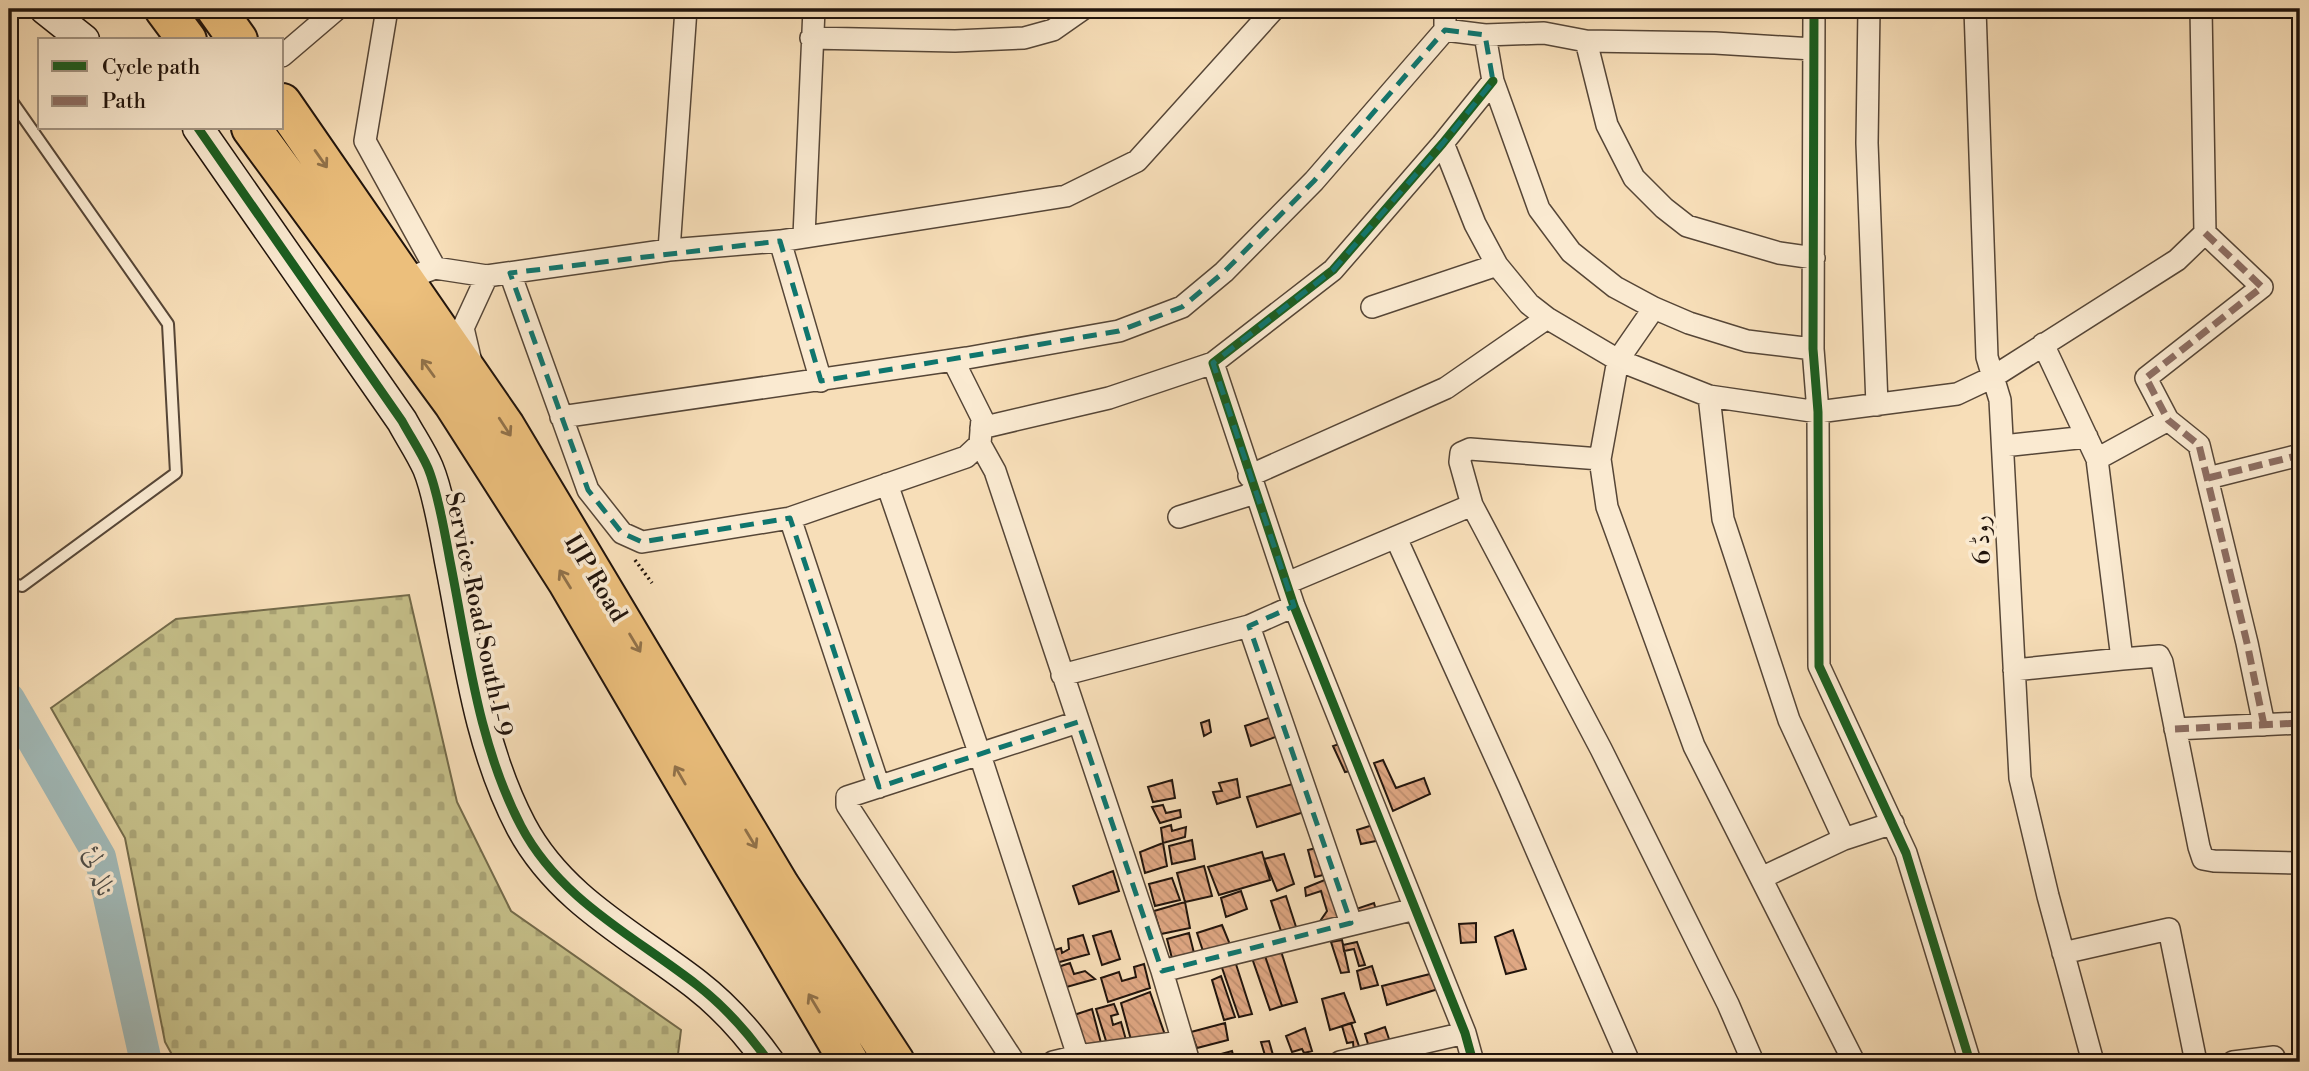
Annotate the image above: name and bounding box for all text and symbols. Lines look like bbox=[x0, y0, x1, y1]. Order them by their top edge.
legend bbox=[38, 38, 284, 130]
text: Cycle path bbox=[102, 55, 201, 81]
text: Path bbox=[102, 89, 147, 115]
one-way arrow bbox=[314, 149, 328, 168]
one-way arrow bbox=[420, 359, 435, 378]
one-way arrow bbox=[498, 417, 513, 436]
street label: Service Road South I-9 bbox=[437, 489, 519, 739]
street label: روڈ 6 bbox=[1966, 514, 1998, 565]
street label: IJP Road bbox=[557, 529, 633, 628]
one-way arrow bbox=[558, 569, 572, 589]
one-way arrow bbox=[628, 633, 642, 653]
one-way arrow bbox=[673, 766, 687, 786]
one-way arrow bbox=[745, 828, 759, 848]
water label: نالہ لئ bbox=[76, 842, 122, 901]
one-way arrow bbox=[807, 994, 821, 1014]

